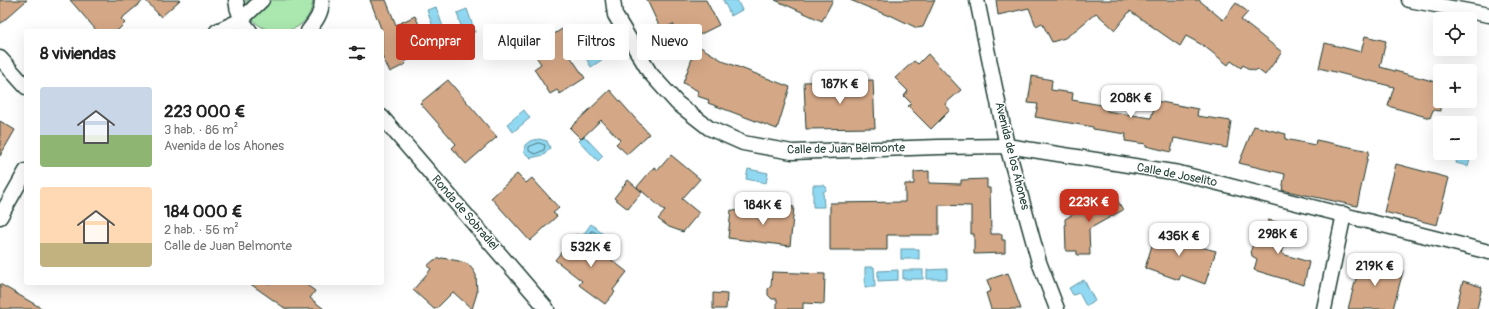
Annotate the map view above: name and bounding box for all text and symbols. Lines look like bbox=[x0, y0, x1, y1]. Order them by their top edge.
map controls bbox=[1433, 12, 1477, 160]
button: locate bbox=[1433, 12, 1477, 56]
chip: Comprar bbox=[396, 24, 475, 60]
chip: Alquilar bbox=[483, 24, 555, 60]
chip: Filtros bbox=[563, 24, 629, 60]
chip: Nuevo bbox=[637, 24, 702, 60]
icon: filters bbox=[346, 42, 368, 64]
text: 8 viviendas bbox=[40, 43, 116, 64]
button: + bbox=[1433, 64, 1477, 108]
pin: 187K € bbox=[807, 71, 873, 105]
text: 187K € bbox=[821, 76, 859, 92]
pin: 208K € bbox=[1098, 85, 1164, 119]
text: 208K € bbox=[1110, 90, 1152, 106]
street label: Avenida de los Ahones bbox=[991, 100, 1033, 212]
text: 223 000 € bbox=[164, 101, 245, 122]
icon: home bbox=[72, 103, 120, 151]
button: − bbox=[1433, 116, 1477, 160]
text: 3 hab. · 86 m² bbox=[164, 122, 238, 138]
text: Avenida de los Ahones bbox=[164, 138, 284, 154]
street label: Calle de Juan Belmonte bbox=[787, 140, 905, 158]
street label: Calle de Joselito bbox=[1136, 160, 1219, 190]
street label: Ronda de Sobradiel bbox=[428, 172, 502, 254]
pin: 223K € bbox=[1056, 189, 1122, 223]
pin: 184K € bbox=[730, 192, 796, 226]
text: 223K € bbox=[1069, 194, 1109, 210]
text: 184K € bbox=[744, 197, 782, 213]
text: 184 000 € bbox=[164, 201, 243, 222]
icon: home bbox=[72, 203, 120, 251]
pin: 298K € bbox=[1245, 221, 1311, 255]
text: 2 hab. · 56 m² bbox=[164, 222, 239, 238]
pin: 436K € bbox=[1146, 223, 1212, 257]
text: 298K € bbox=[1258, 226, 1298, 242]
text: 436K € bbox=[1158, 228, 1200, 244]
pin: 532K € bbox=[558, 234, 624, 268]
text: Calle de Juan Belmonte bbox=[164, 238, 292, 254]
text: 532K € bbox=[571, 239, 611, 255]
pin: 219K € bbox=[1342, 253, 1408, 287]
text: 219K € bbox=[1356, 258, 1394, 274]

